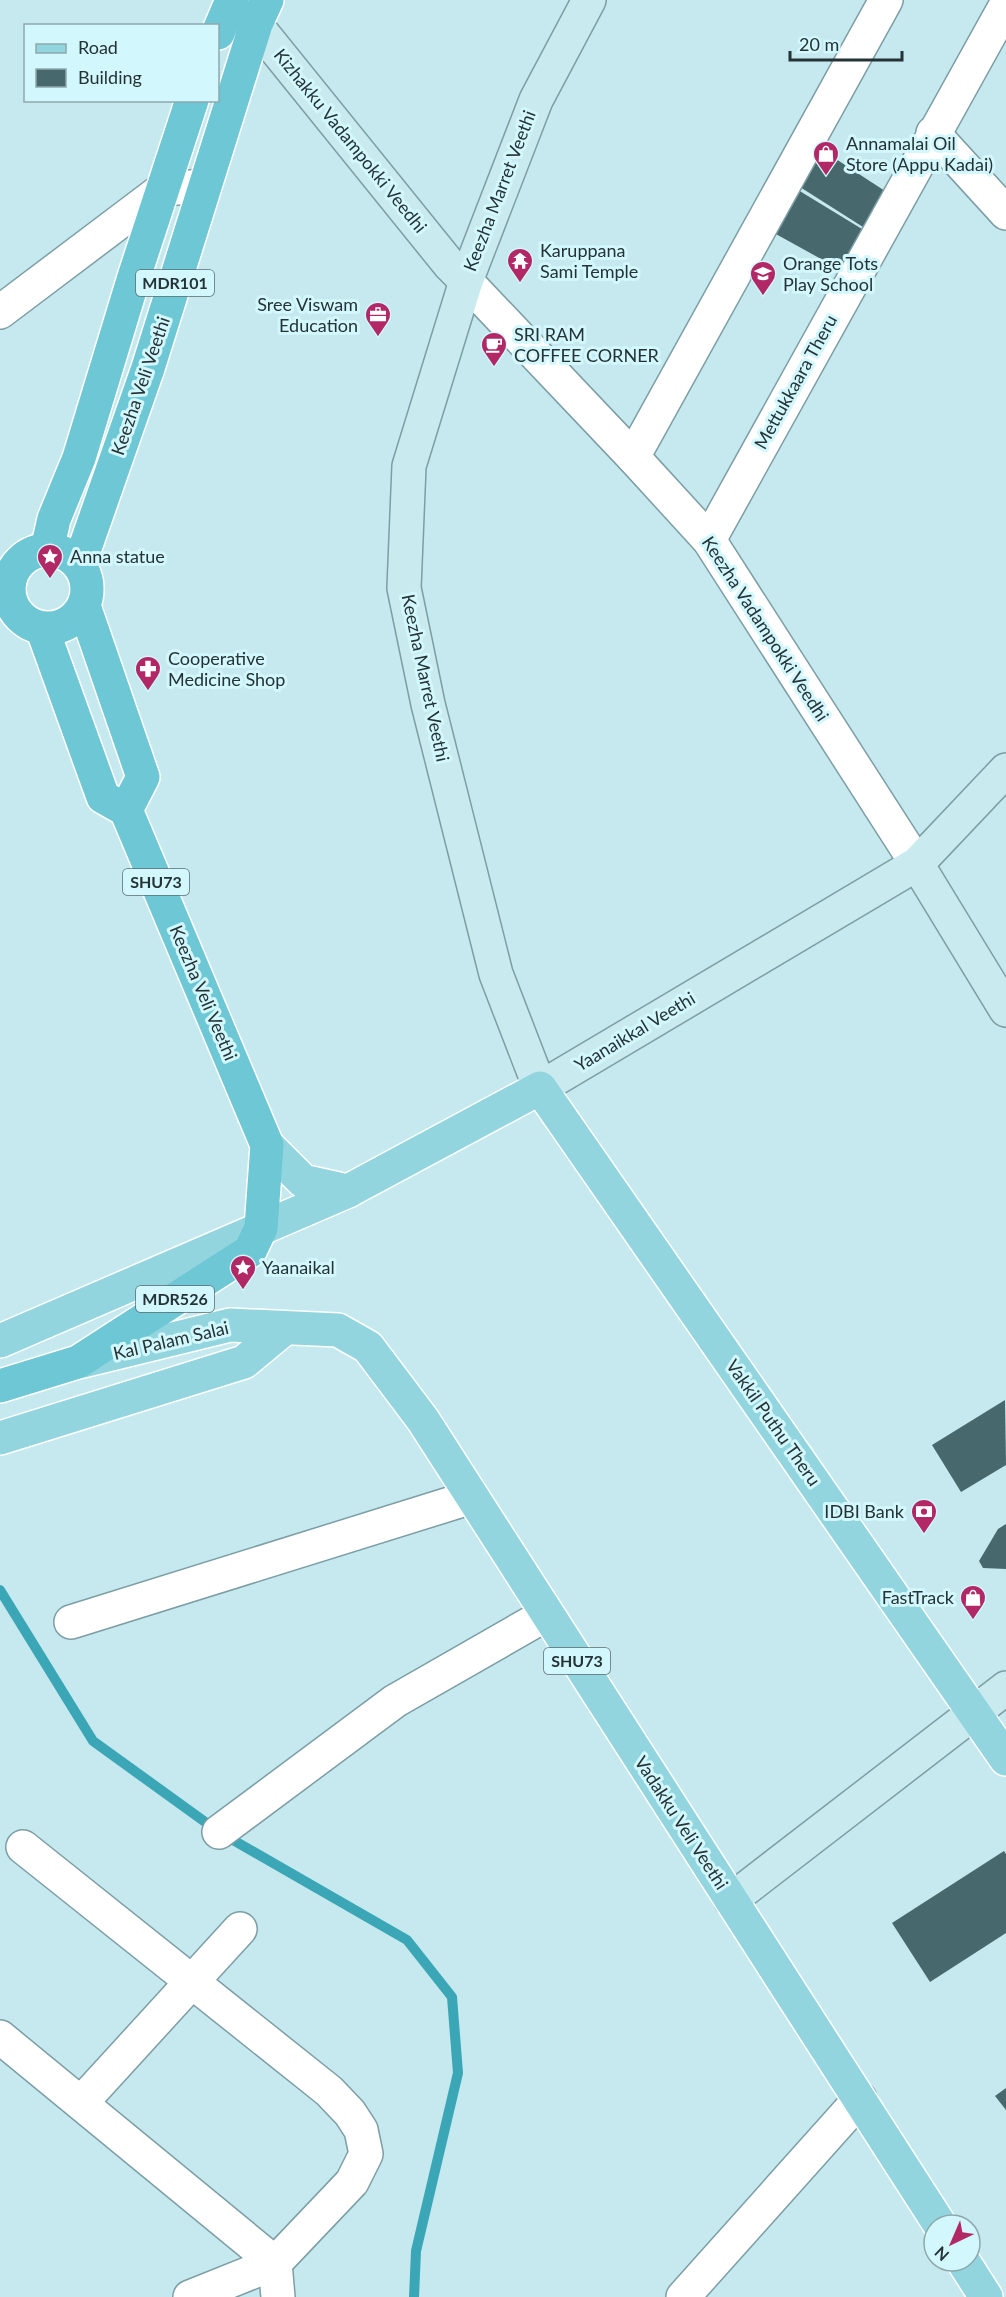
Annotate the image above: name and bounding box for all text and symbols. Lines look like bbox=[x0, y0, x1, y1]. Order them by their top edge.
legend bbox=[24, 24, 219, 102]
scale bar bbox=[790, 24, 902, 62]
text: 20 m bbox=[799, 33, 839, 55]
text: Road bbox=[78, 36, 118, 58]
street label: Kizhakku Vadampokki Veedhi bbox=[270, 44, 432, 237]
text: Building bbox=[78, 66, 142, 88]
street label: Keezha Marret Veethi bbox=[458, 107, 540, 274]
place label: Annamalai Oil Store (Appu Kadai) bbox=[846, 132, 993, 175]
shop icon: Annamalai Oil Store (Appu Kadai) bbox=[811, 139, 841, 177]
place label: Karuppana Sami Temple bbox=[540, 239, 638, 282]
temple icon: Karuppana Sami Temple bbox=[505, 246, 535, 284]
place label: Orange Tots Play School bbox=[783, 252, 878, 295]
school or university icon: Orange Tots Play School bbox=[748, 259, 778, 297]
road number: MDR101 bbox=[136, 270, 214, 296]
place label: Sree Viswam Education bbox=[257, 293, 358, 336]
office icon: Sree Viswam Education bbox=[363, 300, 393, 338]
street label: Mettukkaara Theru bbox=[749, 310, 841, 453]
street label: Keezha Veli Veethi bbox=[106, 314, 174, 458]
place label: SRI RAM COFFEE CORNER bbox=[514, 323, 660, 366]
cafe icon: SRI RAM COFFEE CORNER bbox=[479, 330, 509, 368]
street label: Keezha Vadampokki Veedhi bbox=[698, 532, 834, 725]
place icon: Anna statue bbox=[35, 542, 65, 580]
place label: Anna statue bbox=[70, 545, 165, 567]
street label: Keezha Marret Veethi bbox=[397, 592, 454, 763]
place label: Cooperative Medicine Shop bbox=[168, 647, 285, 690]
pharmacy icon: Cooperative Medicine Shop bbox=[133, 654, 163, 692]
road number: SHU73 bbox=[123, 869, 189, 895]
street label: Keezha Veli Veethi bbox=[166, 922, 242, 1064]
street label: Yaanaikkal Veethi bbox=[570, 987, 699, 1076]
place icon: Yaanaikal bbox=[228, 1253, 258, 1291]
place label: Yaanaikal bbox=[262, 1256, 335, 1278]
road number: MDR526 bbox=[136, 1286, 214, 1312]
street label: Kal Palam Salai bbox=[111, 1316, 231, 1364]
street label: Vakkil Puthu Theru bbox=[722, 1355, 826, 1490]
bank icon: IDBI Bank bbox=[909, 1497, 939, 1535]
place label: IDBI Bank bbox=[824, 1500, 905, 1522]
shop icon: FastTrack bbox=[958, 1583, 988, 1621]
place label: FastTrack bbox=[882, 1586, 955, 1608]
road number: SHU73 bbox=[544, 1648, 610, 1674]
street label: Vadakku Veli Veethi bbox=[631, 1752, 733, 1893]
north arrow bbox=[922, 2213, 982, 2273]
text: N bbox=[930, 2243, 952, 2265]

